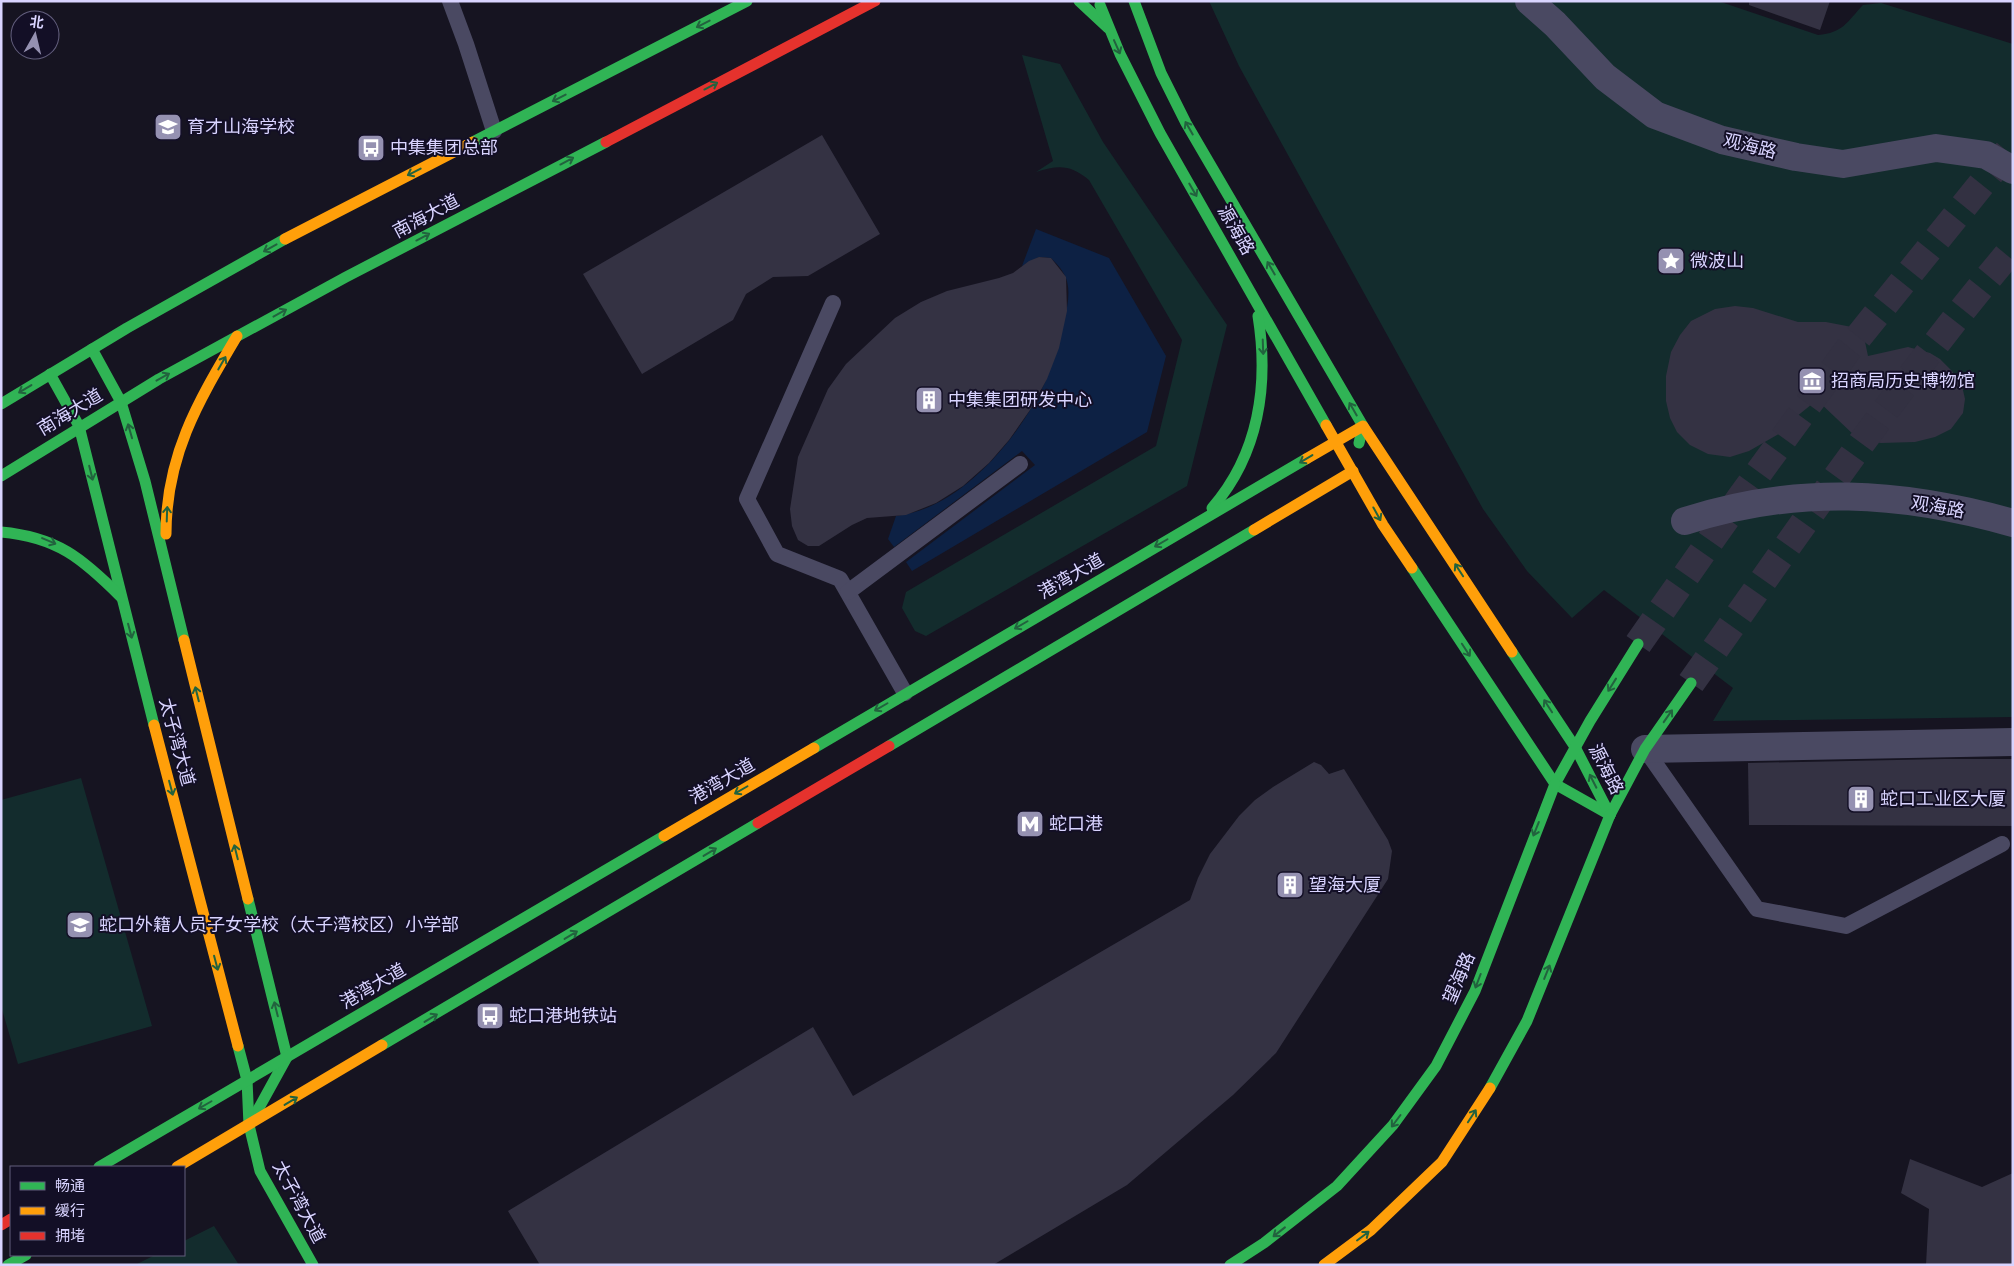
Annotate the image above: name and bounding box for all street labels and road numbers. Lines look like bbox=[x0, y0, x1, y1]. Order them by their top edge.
street label: 观海路 bbox=[1721, 127, 1779, 165]
street label: 南海大道 bbox=[388, 188, 464, 244]
street label: 源海路 bbox=[1211, 200, 1261, 260]
street label: 南海大道 bbox=[32, 382, 108, 442]
street label: 观海路 bbox=[1909, 490, 1967, 524]
street label: 港湾大道 bbox=[1033, 547, 1109, 605]
street label: 太子湾大道 bbox=[153, 695, 201, 789]
street label: 源海路 bbox=[1582, 739, 1630, 799]
street label: 港湾大道 bbox=[684, 752, 760, 810]
street label: 望海路 bbox=[1436, 948, 1482, 1008]
street label: 港湾大道 bbox=[335, 957, 411, 1015]
street label: 太子湾大道 bbox=[266, 1156, 332, 1248]

